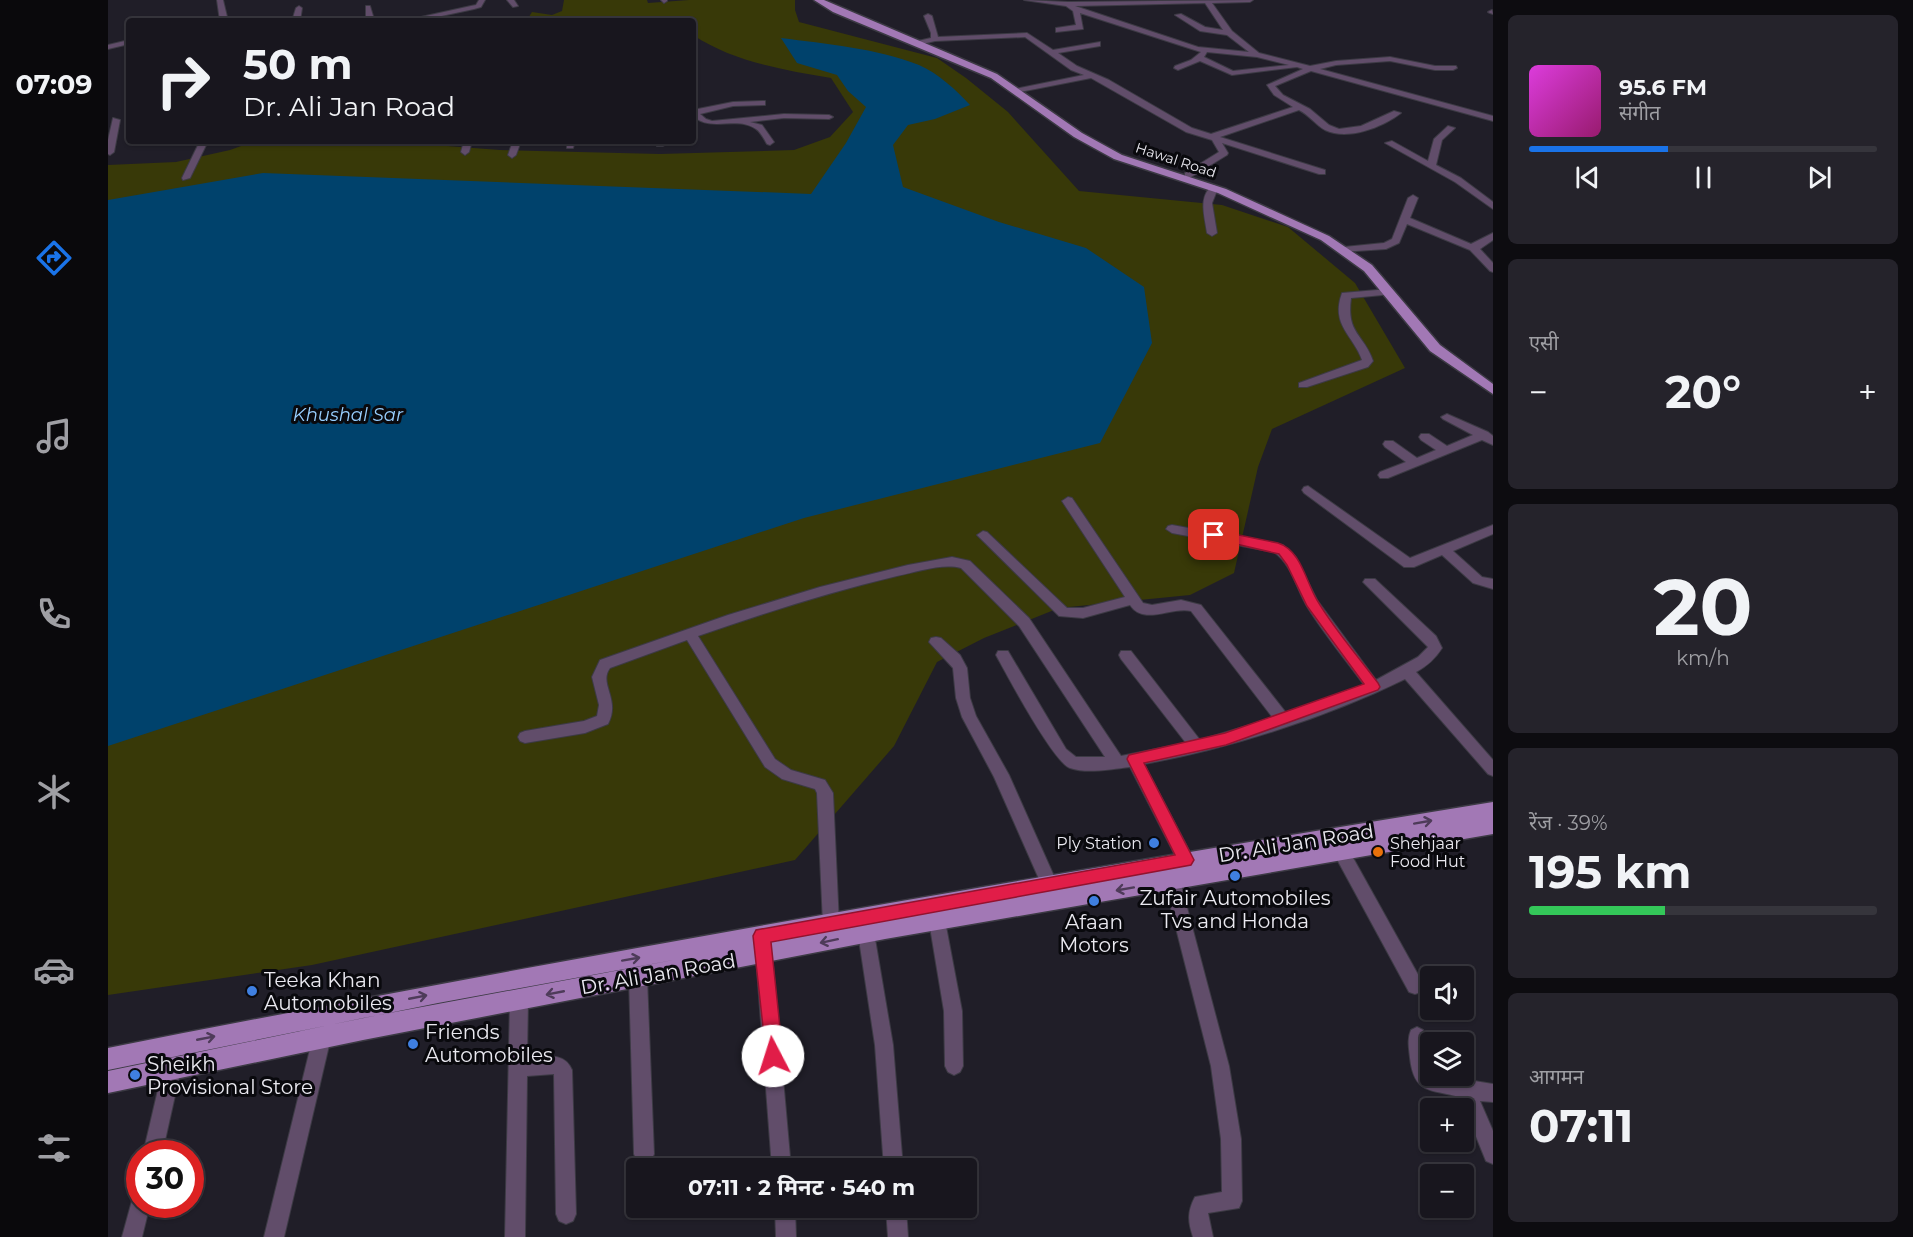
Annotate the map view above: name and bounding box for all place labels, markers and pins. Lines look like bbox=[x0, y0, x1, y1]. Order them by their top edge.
pin bbox=[1188, 509, 1239, 560]
place label: Ply Station bbox=[1056, 834, 1142, 853]
place label: Shehjaar Food Hut bbox=[1390, 834, 1466, 871]
marker: Ply Station bbox=[1147, 836, 1161, 850]
marker: Shehjaar Food Hut bbox=[1371, 845, 1385, 859]
marker: Zufair Automobiles Tvs and Honda bbox=[1228, 869, 1242, 883]
place label: Zufair Automobiles Tvs and Honda bbox=[1139, 886, 1331, 933]
marker: Afaan Motors bbox=[1087, 894, 1101, 908]
place label: Afaan Motors bbox=[1059, 910, 1129, 957]
place label: Teeka Khan Automobiles bbox=[264, 968, 392, 1015]
marker: Teeka Khan Automobiles bbox=[245, 984, 259, 998]
place label: Friends Automobiles bbox=[425, 1020, 553, 1067]
marker: Friends Automobiles bbox=[406, 1037, 420, 1051]
place label: Sheikh Provisional Store bbox=[147, 1052, 313, 1099]
marker: Sheikh Provisional Store bbox=[128, 1068, 142, 1082]

